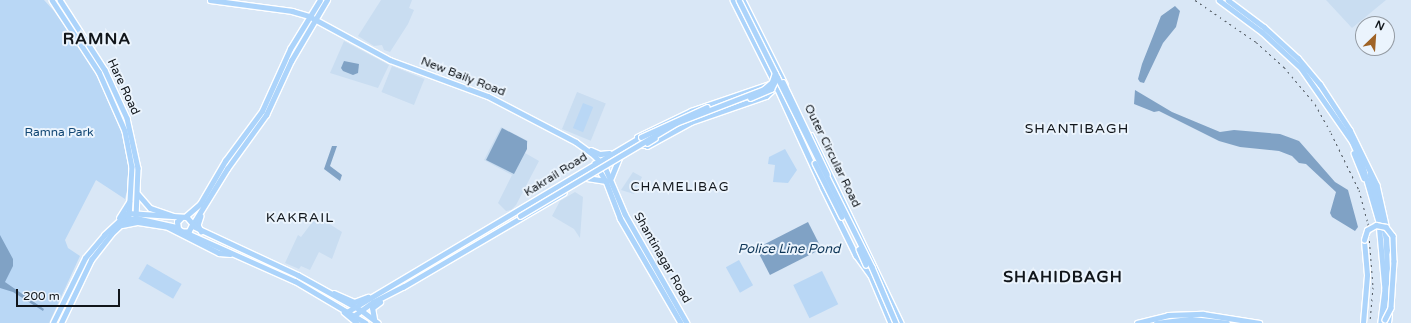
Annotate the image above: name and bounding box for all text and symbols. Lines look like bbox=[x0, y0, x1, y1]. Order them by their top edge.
north arrow bbox=[1355, 16, 1395, 56]
text: N bbox=[1373, 18, 1387, 33]
district label: RAMNA bbox=[63, 29, 131, 49]
street label: New Baily Road bbox=[419, 54, 507, 100]
street label: Hare Road bbox=[104, 57, 142, 117]
street label: Outer Circular Road bbox=[801, 102, 863, 210]
district label: SHANTIBAGH bbox=[1025, 121, 1129, 137]
park label: Ramna Park bbox=[24, 126, 94, 140]
street label: Kakrail Road bbox=[522, 150, 590, 200]
district label: CHAMELIBAG bbox=[631, 179, 729, 195]
district label: KAKRAIL bbox=[266, 210, 334, 226]
street label: Shantinagar Road bbox=[630, 210, 694, 306]
water label: Police Line Pond bbox=[738, 241, 840, 257]
district label: SHAHIDBAGH bbox=[1003, 267, 1123, 287]
scale bar bbox=[18, 281, 122, 307]
text: 200 m bbox=[23, 289, 60, 303]

